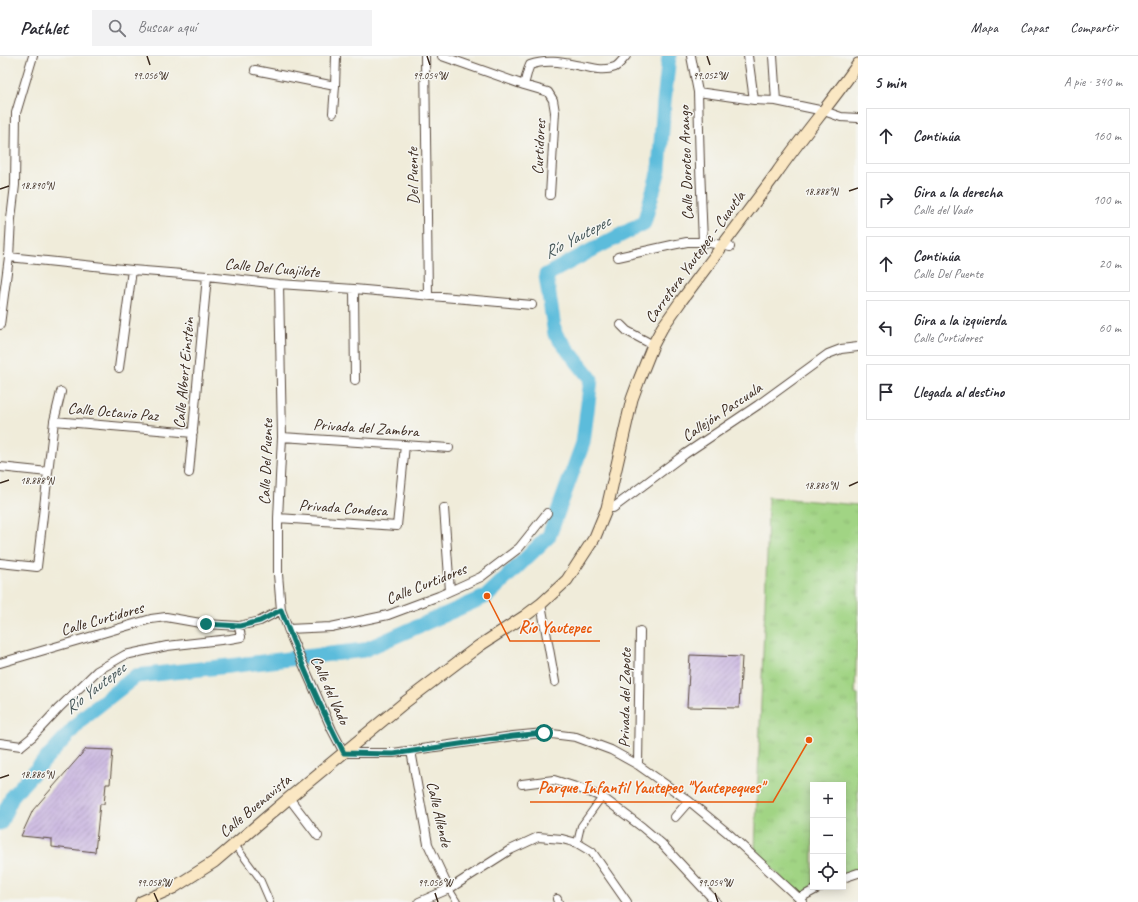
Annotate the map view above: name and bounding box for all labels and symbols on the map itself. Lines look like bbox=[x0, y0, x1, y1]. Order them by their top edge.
text: 99.056°W bbox=[133, 69, 169, 82]
text: 99.054°W bbox=[413, 69, 449, 82]
text: 99.052°W bbox=[693, 69, 729, 82]
street label: Calle Doroteo Arango bbox=[674, 103, 698, 221]
street label: Curtidores bbox=[528, 117, 551, 175]
street label: Del Puente bbox=[402, 145, 423, 205]
text: 18.890°N bbox=[20, 179, 56, 192]
text: 18.888°N bbox=[804, 185, 840, 198]
street label: Carretera Yautepec - Cuautla bbox=[640, 186, 750, 327]
water label: Río Yautepec bbox=[540, 210, 615, 263]
street label: Calle Del Cuajilote bbox=[224, 254, 322, 282]
street label: Calle Albert Einstein bbox=[169, 316, 199, 429]
street label: Callejón Pascuala bbox=[678, 377, 767, 446]
street label: Calle Octavio Paz bbox=[67, 398, 160, 426]
street label: Privada del Zambra bbox=[313, 414, 421, 442]
street label: Calle Del Puente bbox=[255, 417, 278, 505]
text: 18.888°N bbox=[20, 474, 56, 487]
text: 18.886°N bbox=[804, 479, 840, 492]
street label: Privada Condesa bbox=[298, 495, 389, 521]
street label: Calle Curtidores bbox=[383, 558, 471, 609]
street label: Calle Curtidores bbox=[58, 597, 147, 640]
callout: Río Yautepec bbox=[510, 612, 600, 641]
route end bbox=[197, 615, 215, 633]
text: Río Yautepec bbox=[518, 617, 592, 638]
street label: Privada del Zapote bbox=[614, 646, 636, 748]
street label: Calle del Vado bbox=[306, 653, 355, 730]
water label: Río Yautepec bbox=[60, 656, 131, 719]
route start bbox=[535, 724, 553, 742]
text: 18.886°N bbox=[20, 768, 56, 781]
street label: Calle Buenavista bbox=[215, 769, 296, 842]
callout: Parque Infantil Yautepec "Yautepeques" bbox=[530, 773, 773, 802]
text: Parque Infantil Yautepec "Yautepeques" bbox=[538, 777, 768, 798]
street label: Calle Allende bbox=[422, 779, 457, 850]
text: 99.058°W bbox=[137, 876, 173, 889]
text: 99.056°W bbox=[418, 876, 454, 889]
text: 99.054°W bbox=[698, 876, 734, 889]

